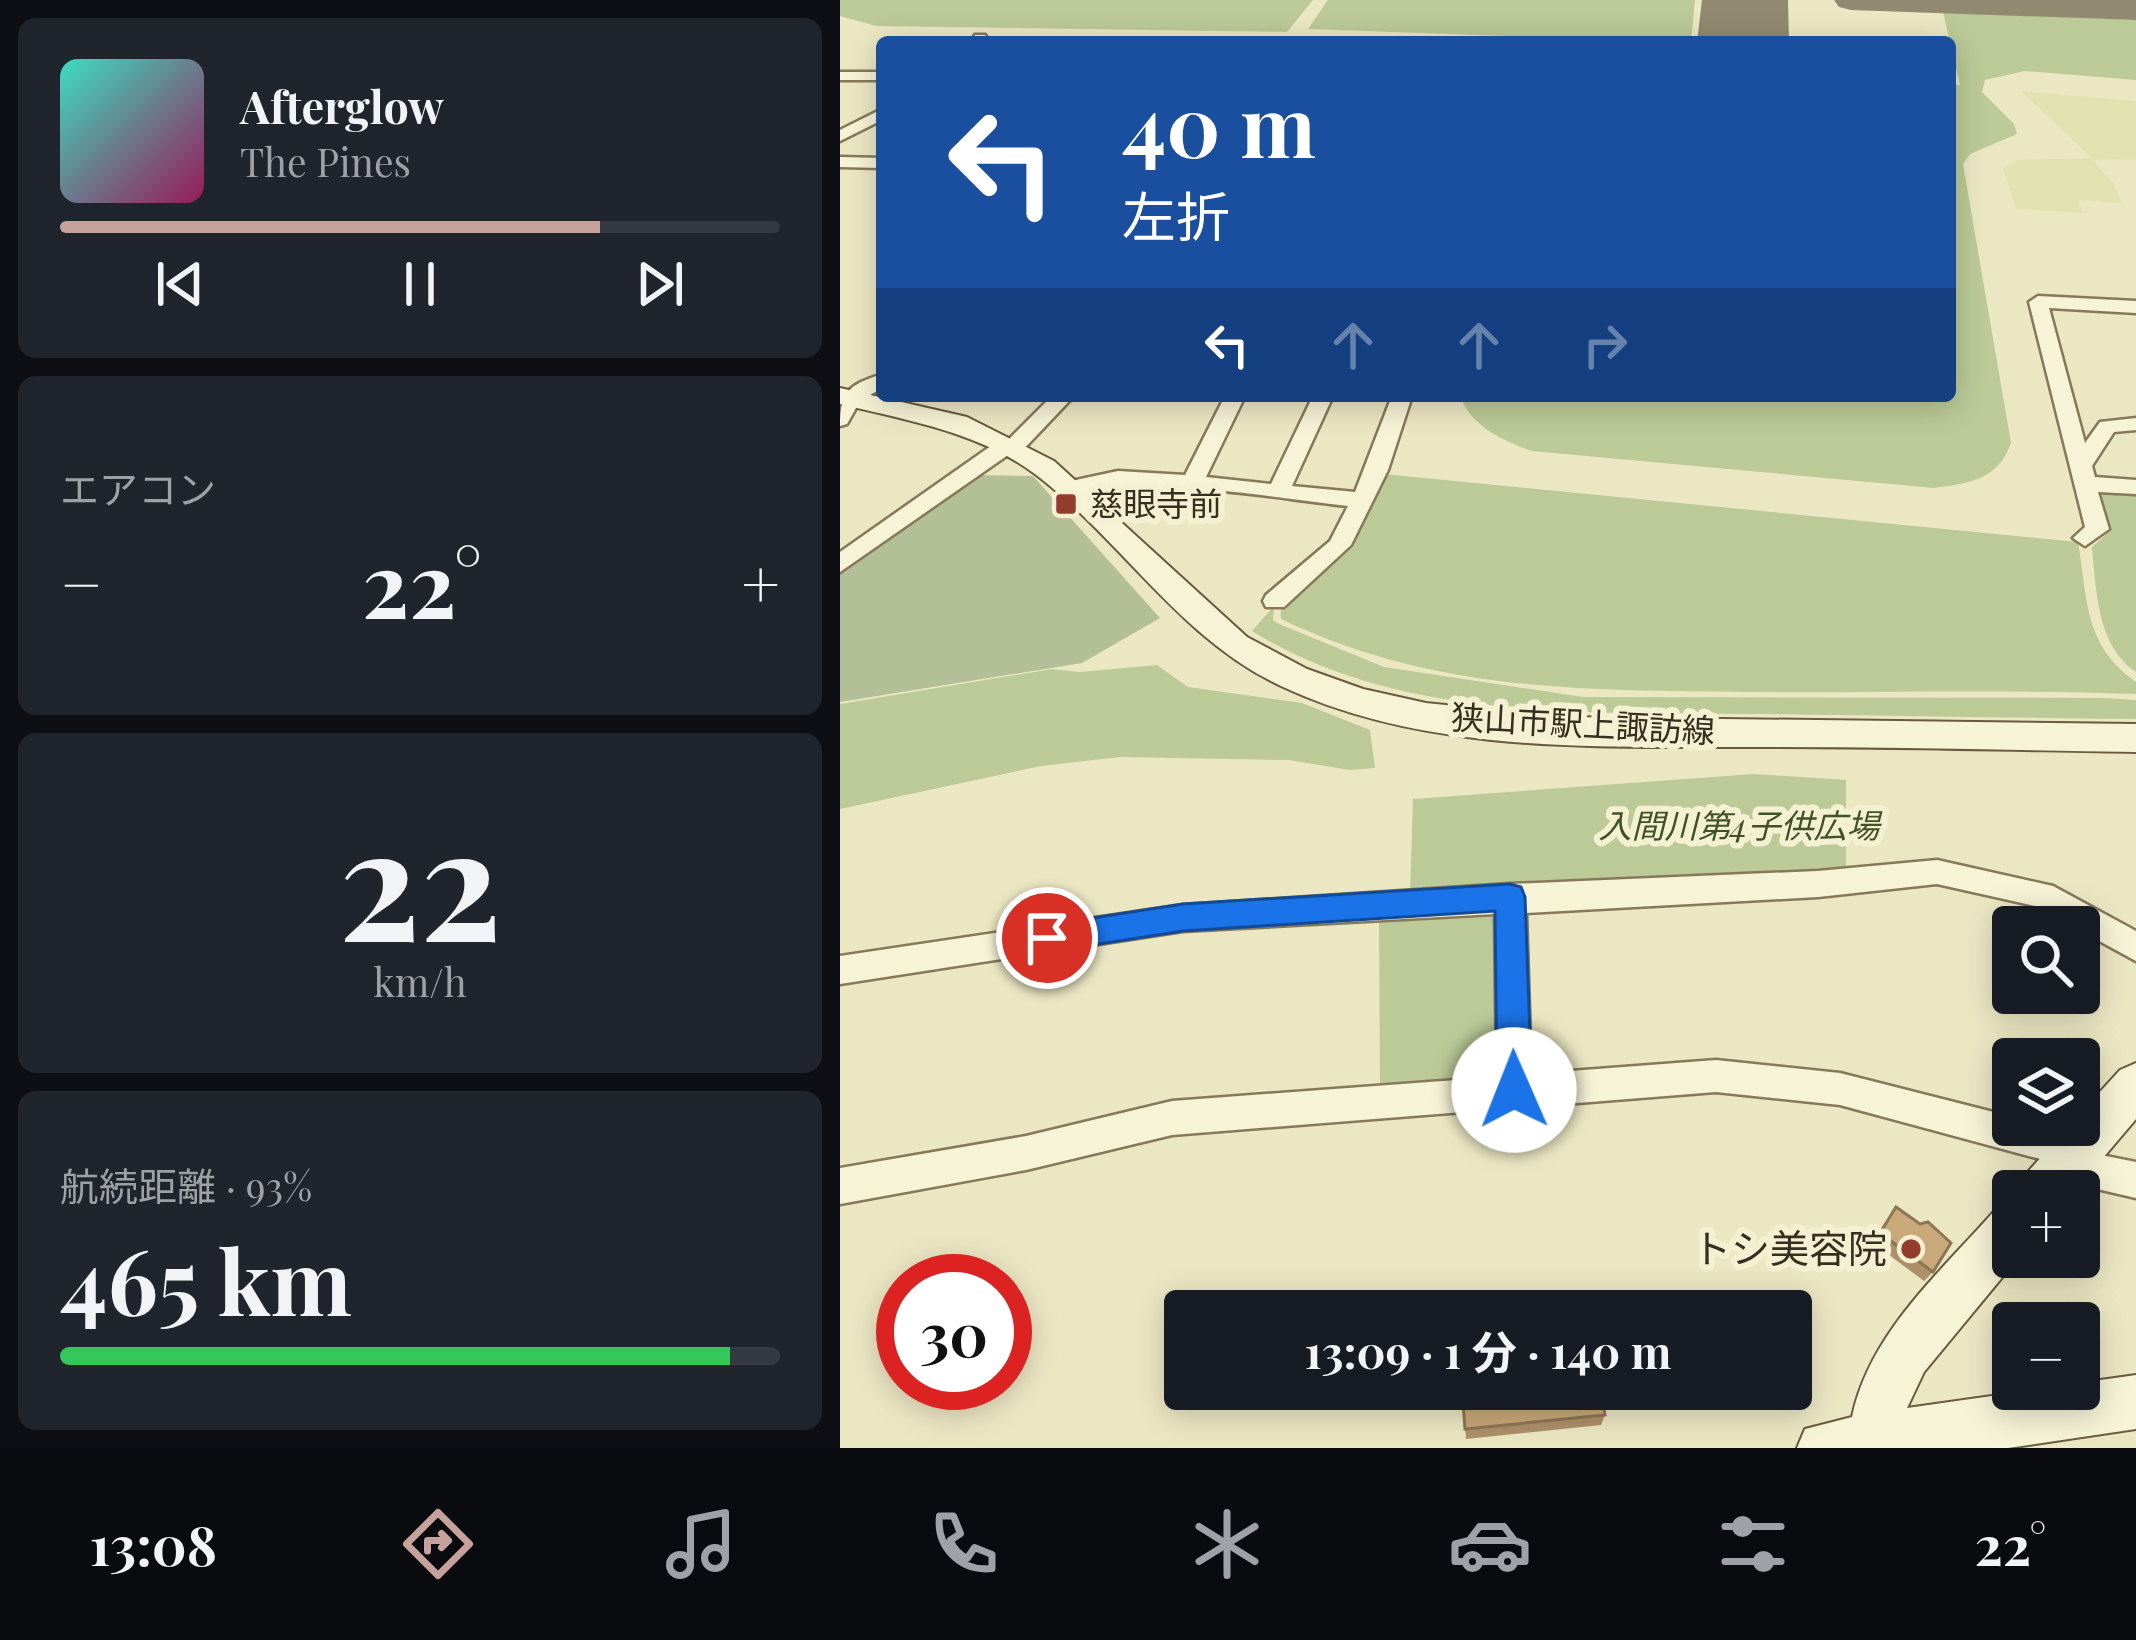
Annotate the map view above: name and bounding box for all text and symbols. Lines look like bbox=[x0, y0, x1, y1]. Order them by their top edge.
text: 40 m bbox=[1122, 67, 1316, 179]
text: Afterglow bbox=[240, 75, 444, 135]
icon: left bbox=[924, 84, 1080, 240]
text: The Pines bbox=[240, 135, 411, 187]
text: 左折 bbox=[1122, 179, 1230, 251]
icon: previous bbox=[147, 251, 213, 317]
icon: pause bbox=[387, 251, 453, 317]
icon: next bbox=[627, 251, 693, 317]
icon: left bbox=[1194, 312, 1260, 378]
icon: ahead bbox=[1320, 312, 1386, 378]
icon: ahead bbox=[1446, 312, 1512, 378]
icon: right bbox=[1572, 312, 1638, 378]
text: エアコン bbox=[60, 462, 216, 514]
place label: 慈眼寺前 bbox=[1090, 480, 1222, 524]
marker: 慈眼寺前 bbox=[1053, 491, 1079, 517]
text: 22° bbox=[362, 522, 482, 642]
text: − bbox=[60, 538, 103, 626]
text: + bbox=[741, 538, 780, 626]
street label: 狭山市駅上諏訪線 bbox=[1450, 693, 1716, 751]
text: 22 bbox=[338, 773, 502, 981]
park label: 入間川第4子供広場 bbox=[1599, 802, 1883, 846]
pin bbox=[996, 887, 1098, 989]
icon: arrive bbox=[1014, 905, 1080, 971]
map controls bbox=[1992, 906, 2100, 1410]
button: search bbox=[1992, 906, 2100, 1014]
text: km/h bbox=[373, 955, 467, 1007]
position arrow bbox=[1451, 1027, 1577, 1153]
button: layers bbox=[1992, 1038, 2100, 1146]
text: 航続距離 · 93% bbox=[60, 1159, 312, 1211]
button: + bbox=[1992, 1170, 2100, 1278]
text: 465 km bbox=[60, 1219, 352, 1339]
place label: トシ美容院 bbox=[1692, 1221, 1887, 1273]
marker: トシ美容院 bbox=[1898, 1236, 1924, 1262]
speed limit sign: 30 bbox=[876, 1254, 1032, 1410]
button: − bbox=[1992, 1302, 2100, 1410]
text: 13:09 · 1 分 · 140 m bbox=[1305, 1320, 1671, 1380]
icon: directions bbox=[396, 1502, 480, 1586]
icon: music bbox=[659, 1502, 743, 1586]
icon: phone bbox=[922, 1502, 1006, 1586]
icon: climate bbox=[1185, 1502, 1269, 1586]
icon: car bbox=[1448, 1502, 1532, 1586]
icon: filters bbox=[1711, 1502, 1795, 1586]
text: 13:08 bbox=[90, 1508, 217, 1580]
text: 22° bbox=[1975, 1508, 2046, 1580]

